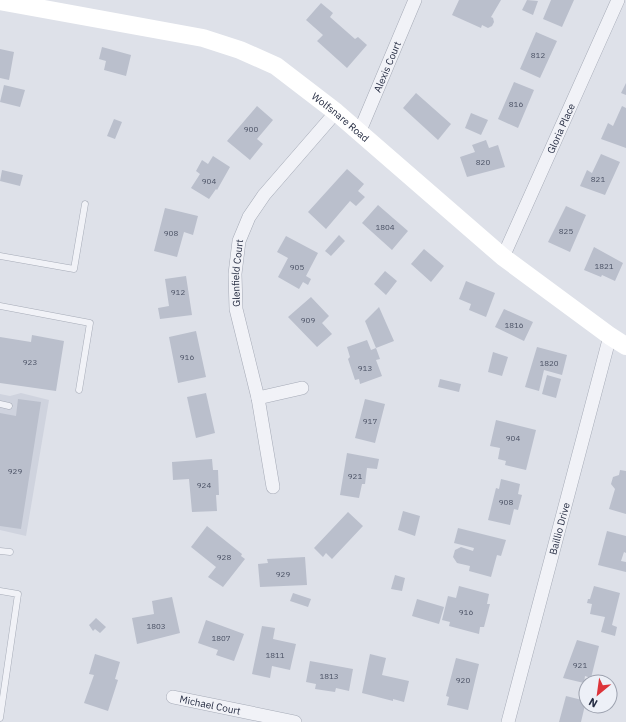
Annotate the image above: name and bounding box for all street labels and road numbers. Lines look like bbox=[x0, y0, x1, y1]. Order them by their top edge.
street label: Alexis Court bbox=[370, 39, 404, 94]
street label: Wolfsnare Road bbox=[309, 89, 372, 145]
street label: Gloria Place bbox=[544, 101, 578, 156]
street label: Glenfield Court bbox=[228, 238, 246, 307]
street label: Baillio Drive bbox=[546, 501, 572, 556]
street label: Michael Court bbox=[179, 692, 242, 717]

